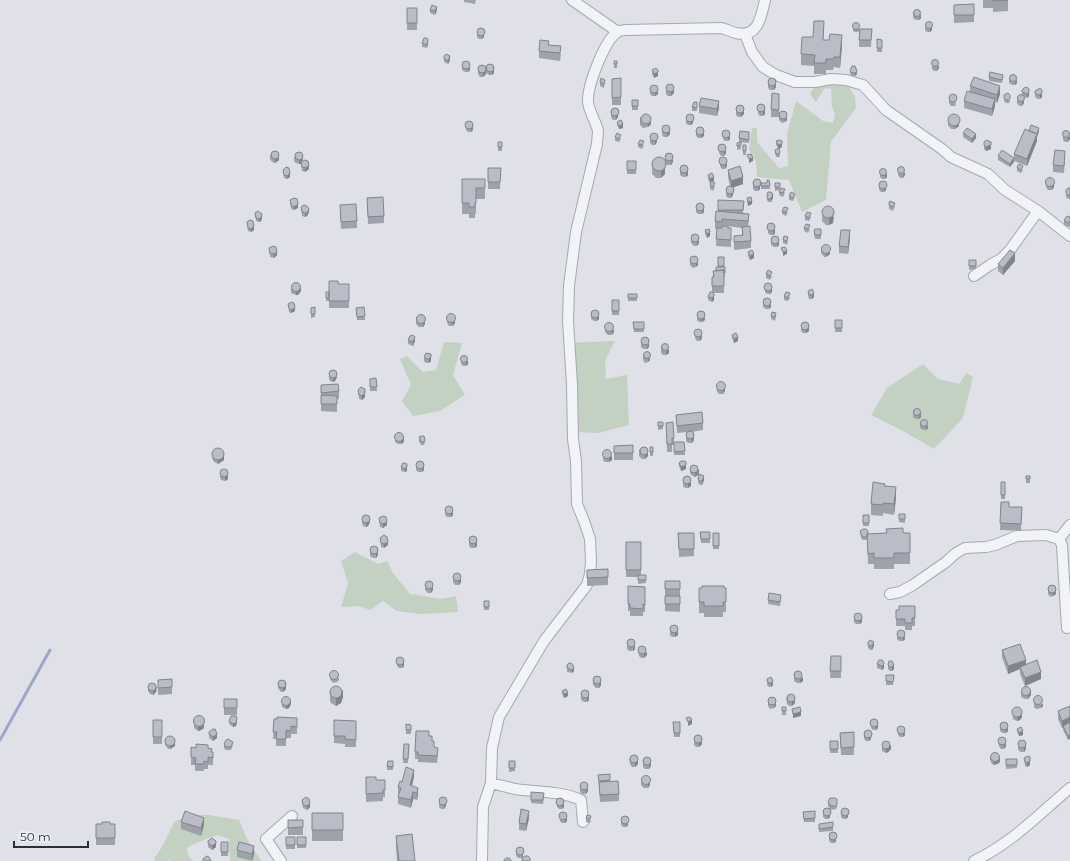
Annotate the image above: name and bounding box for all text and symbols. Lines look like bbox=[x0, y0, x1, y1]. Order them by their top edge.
scale bar bbox=[14, 823, 88, 849]
text: 50 m bbox=[20, 829, 51, 844]

